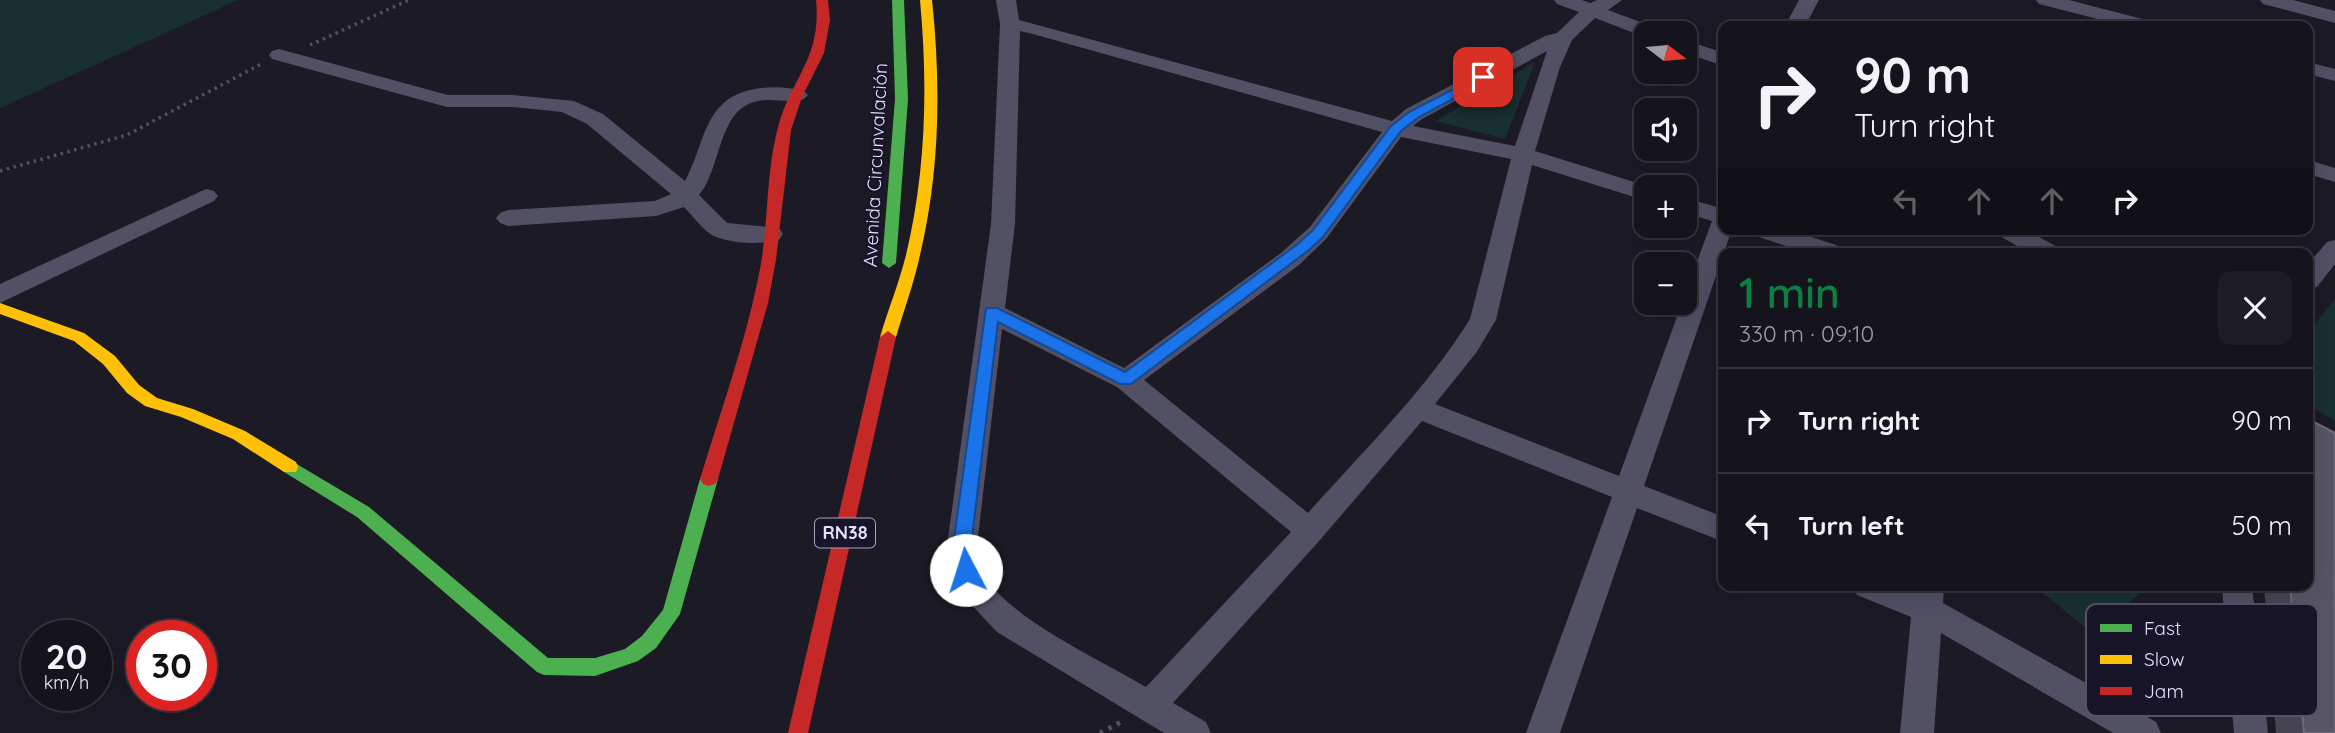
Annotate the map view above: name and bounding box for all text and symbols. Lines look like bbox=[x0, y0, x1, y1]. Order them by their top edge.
north arrow bbox=[1634, 21, 1698, 84]
map controls bbox=[1634, 21, 1697, 315]
text: 90 m bbox=[1854, 44, 1971, 105]
pin bbox=[1453, 47, 1513, 107]
icon: right bbox=[1739, 49, 1830, 140]
icon: arrive bbox=[1464, 58, 1502, 96]
street label: Avenida Circunvalación bbox=[858, 62, 892, 268]
button: sound bbox=[1634, 98, 1697, 161]
text: Turn right bbox=[1854, 105, 1995, 145]
button: + bbox=[1634, 175, 1697, 238]
icon: left bbox=[1887, 182, 1925, 220]
icon: ahead bbox=[1960, 182, 1998, 220]
icon: ahead bbox=[2033, 182, 2071, 220]
icon: right bbox=[2106, 182, 2144, 220]
button: − bbox=[1634, 252, 1697, 315]
text: 1 min bbox=[1739, 266, 1840, 319]
button: close bbox=[2218, 271, 2292, 345]
text: 330 m · 09:10 bbox=[1739, 319, 1874, 348]
icon: right bbox=[1739, 402, 1777, 440]
text: Turn right bbox=[1798, 404, 1920, 437]
text: 90 m bbox=[2231, 404, 2292, 437]
icon: left bbox=[1739, 507, 1777, 545]
text: Turn left bbox=[1798, 509, 1905, 542]
text: 50 m bbox=[2232, 509, 2292, 542]
road number: RN38 bbox=[815, 518, 875, 548]
position arrow bbox=[929, 533, 1003, 607]
legend bbox=[2086, 604, 2318, 716]
text: Fast bbox=[2144, 616, 2181, 640]
speed limit sign: 30 bbox=[126, 620, 217, 711]
text: 20 bbox=[46, 634, 87, 678]
text: Slow bbox=[2144, 647, 2185, 671]
text: km/h bbox=[44, 671, 89, 694]
text: Jam bbox=[2144, 679, 2184, 703]

